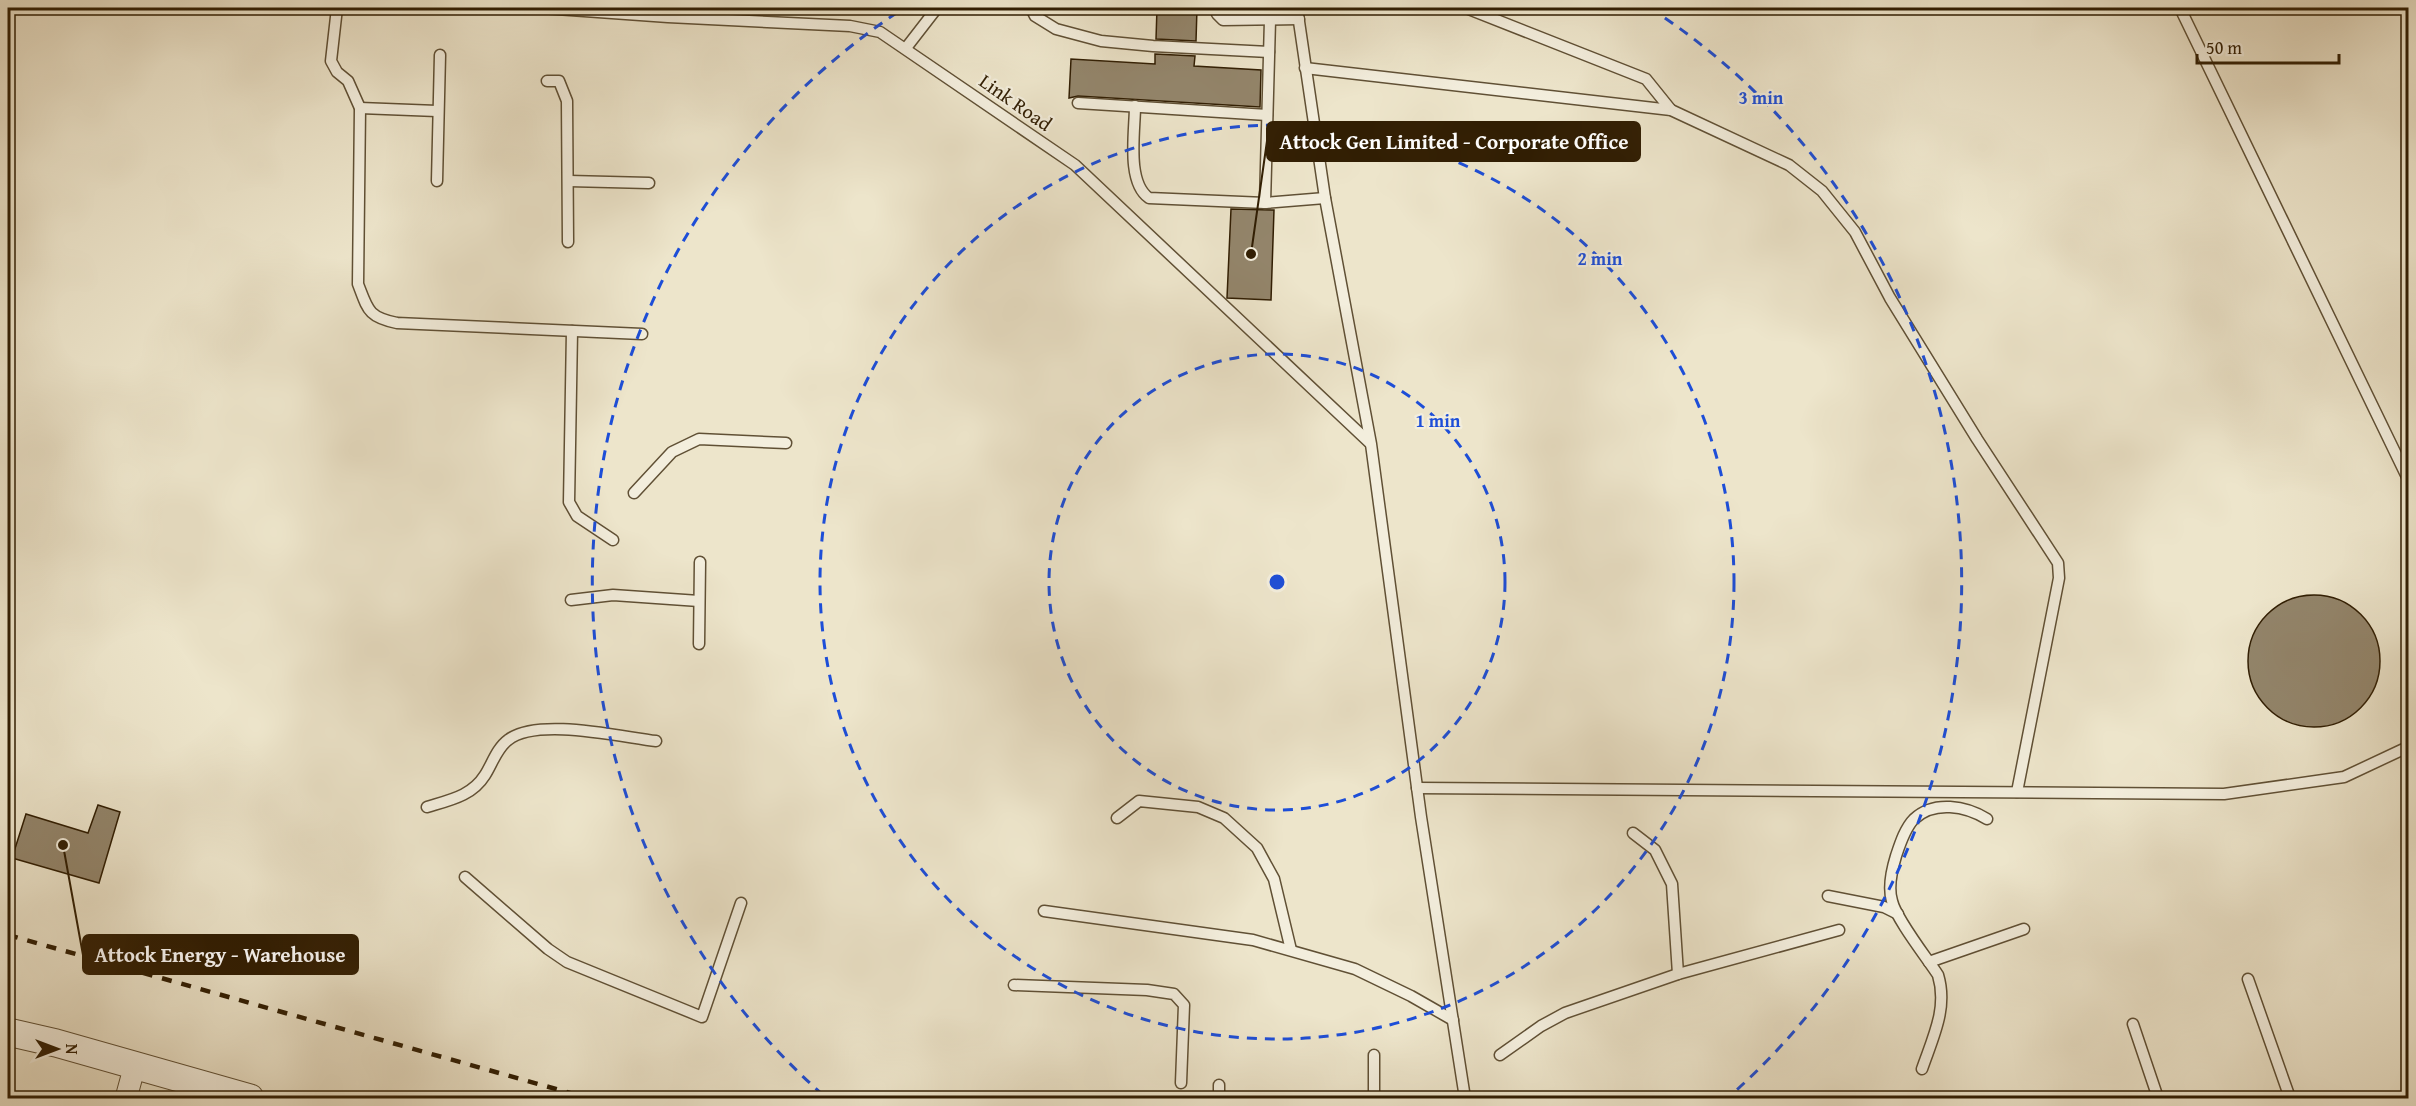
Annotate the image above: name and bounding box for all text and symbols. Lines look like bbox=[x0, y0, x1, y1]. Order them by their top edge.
scale bar bbox=[2197, 27, 2340, 65]
text: 50 m bbox=[2206, 34, 2242, 61]
street label: Link Road bbox=[974, 66, 1059, 138]
text: 3 min bbox=[1739, 84, 1784, 111]
callout: Attock Gen Limited - Corporate Office bbox=[1267, 122, 1640, 161]
text: Attock Gen Limited - Corporate Office bbox=[1280, 126, 1628, 157]
text: 2 min bbox=[1578, 245, 1623, 272]
text: 1 min bbox=[1416, 407, 1461, 434]
centre of rings bbox=[1267, 572, 1287, 592]
callout: Attock Energy - Warehouse bbox=[83, 935, 358, 974]
text: Attock Energy - Warehouse bbox=[94, 939, 346, 970]
north arrow bbox=[27, 1019, 87, 1079]
text: N bbox=[60, 1044, 84, 1055]

